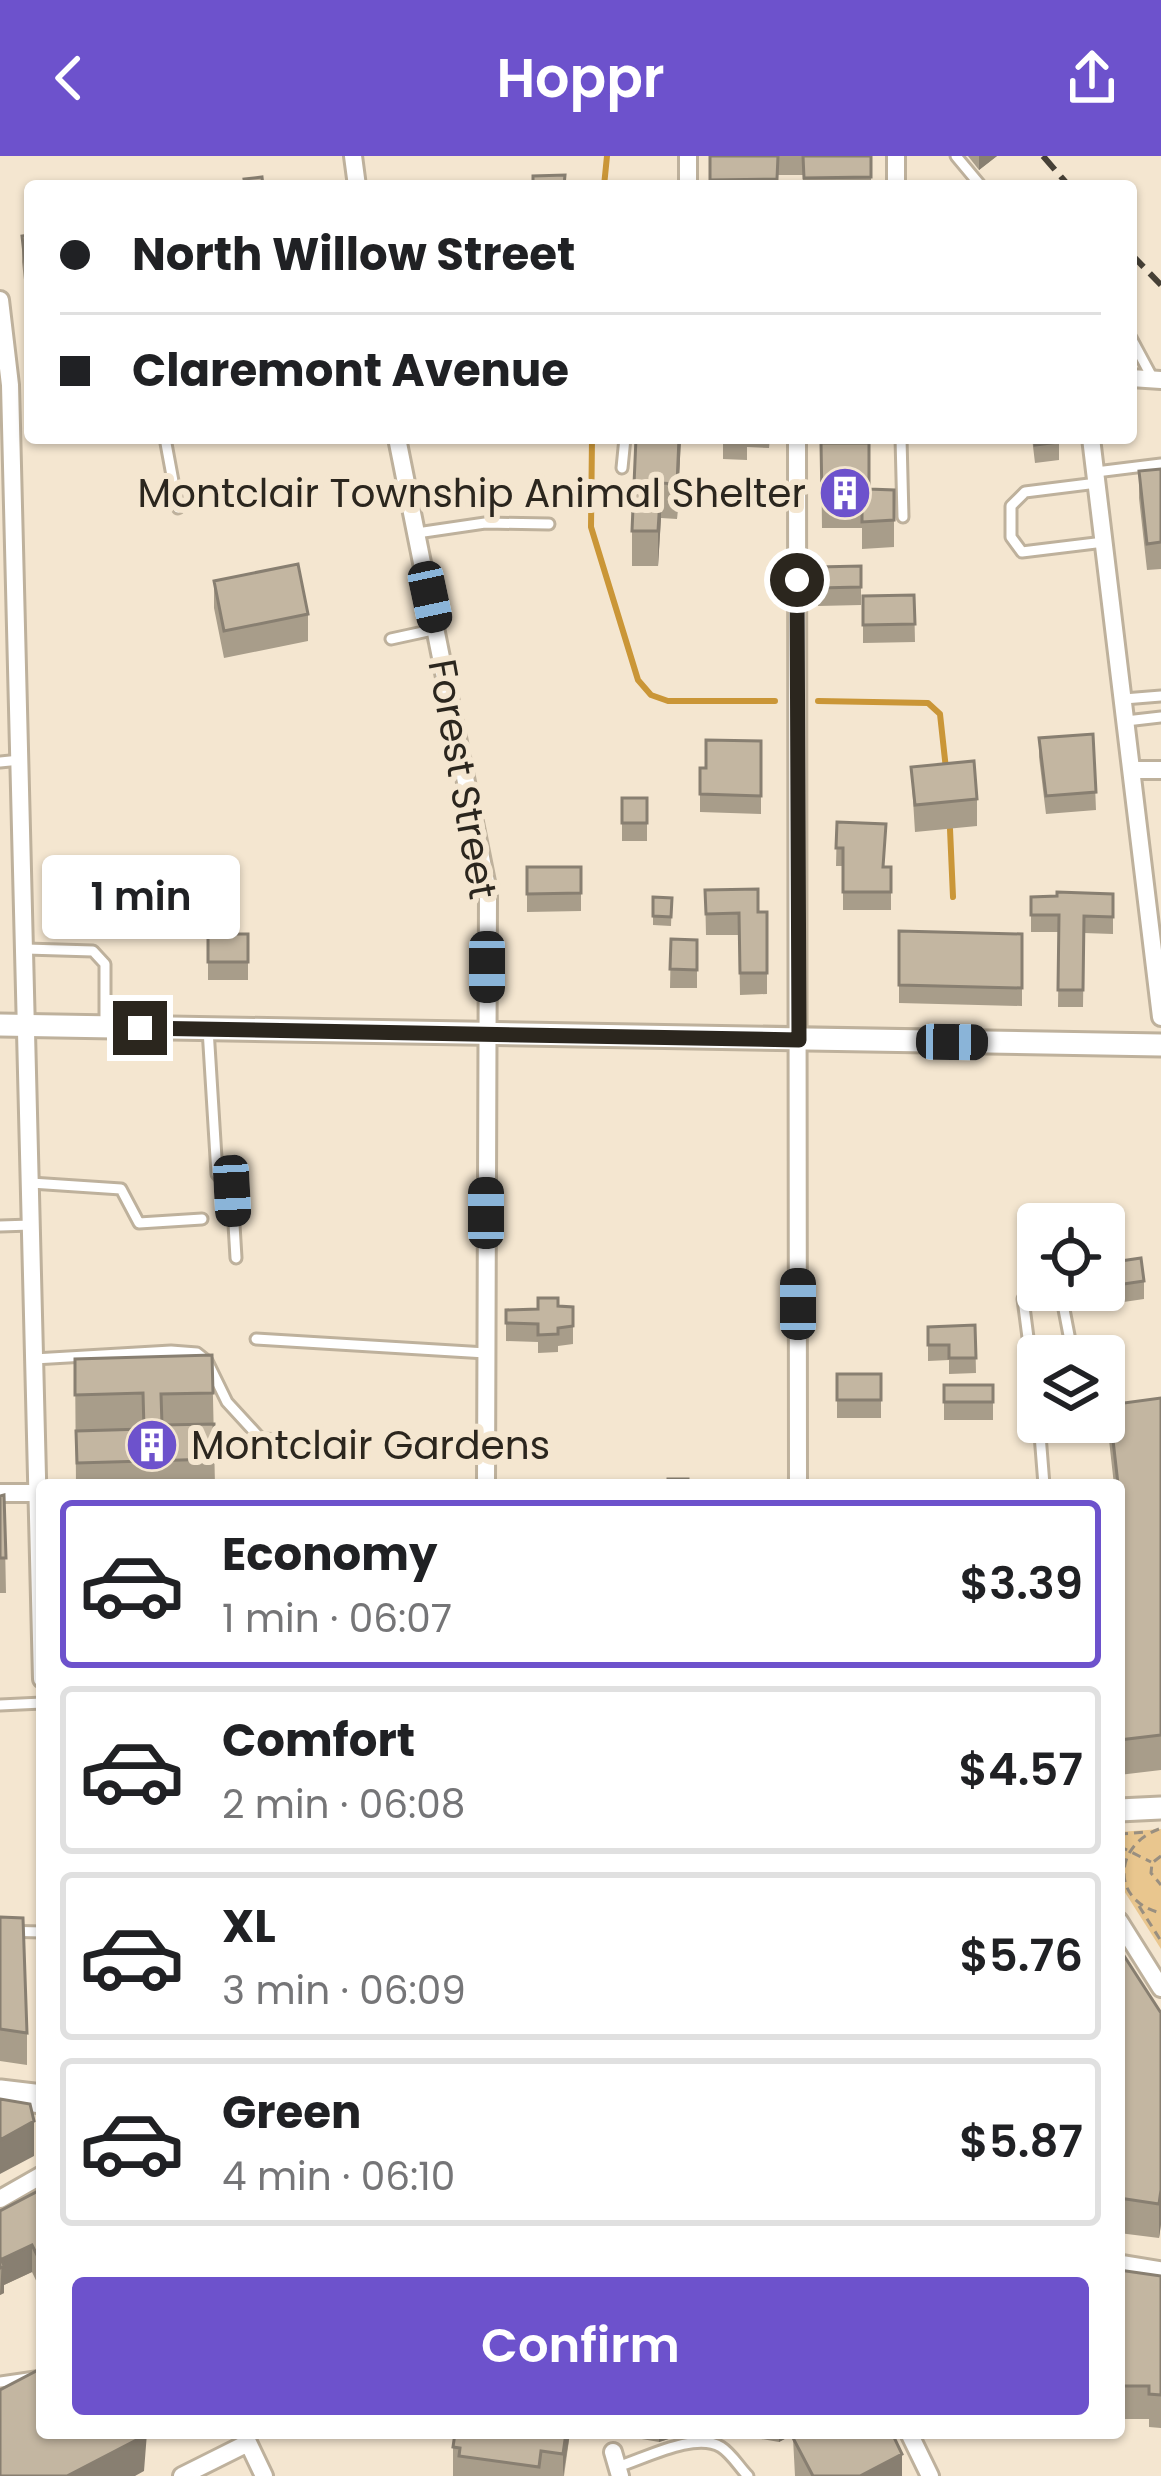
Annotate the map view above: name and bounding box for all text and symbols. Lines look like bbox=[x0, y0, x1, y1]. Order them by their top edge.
text: Hoppr bbox=[496, 40, 665, 116]
icon: back bbox=[36, 45, 102, 111]
icon: share bbox=[1059, 45, 1125, 111]
text: North Willow Street bbox=[132, 223, 575, 286]
text: Claremont Avenue bbox=[132, 339, 569, 402]
building icon: Montclair Township Animal Shelter bbox=[817, 465, 873, 521]
place label: Montclair Township Animal Shelter bbox=[138, 466, 806, 521]
route start bbox=[770, 553, 824, 607]
car bbox=[405, 558, 455, 636]
street label: Forest Street bbox=[414, 655, 511, 903]
callout: 1 min bbox=[41, 854, 239, 938]
text: 1 min bbox=[91, 869, 191, 924]
car bbox=[469, 931, 505, 1003]
route end bbox=[113, 1001, 167, 1055]
car bbox=[916, 1023, 988, 1061]
car bbox=[212, 1154, 252, 1228]
car bbox=[468, 1177, 504, 1249]
map controls bbox=[1017, 1203, 1125, 1443]
button: locate bbox=[1017, 1203, 1125, 1311]
car bbox=[780, 1268, 816, 1340]
button: layers bbox=[1017, 1335, 1125, 1443]
building icon: Montclair Gardens bbox=[124, 1417, 180, 1473]
place label: Montclair Gardens bbox=[191, 1418, 550, 1473]
text: Economy bbox=[222, 1523, 437, 1586]
icon: car bbox=[78, 1530, 186, 1638]
text: $3.39 bbox=[960, 1552, 1083, 1615]
text: 1 min · 06:07 bbox=[222, 1591, 452, 1646]
text: Comfort bbox=[222, 1709, 415, 1772]
icon: car bbox=[78, 1716, 186, 1824]
text: $4.57 bbox=[958, 1738, 1083, 1801]
text: 2 min · 06:08 bbox=[222, 1777, 465, 1832]
text: XL bbox=[222, 1895, 276, 1958]
icon: car bbox=[78, 1902, 186, 2010]
text: $5.76 bbox=[959, 1924, 1083, 1987]
text: 3 min · 06:09 bbox=[222, 1963, 466, 2018]
text: Green bbox=[222, 2081, 361, 2144]
icon: car bbox=[78, 2088, 186, 2196]
text: $5.87 bbox=[959, 2110, 1083, 2173]
text: 4 min · 06:10 bbox=[222, 2149, 455, 2204]
button: Confirm bbox=[72, 2277, 1089, 2415]

